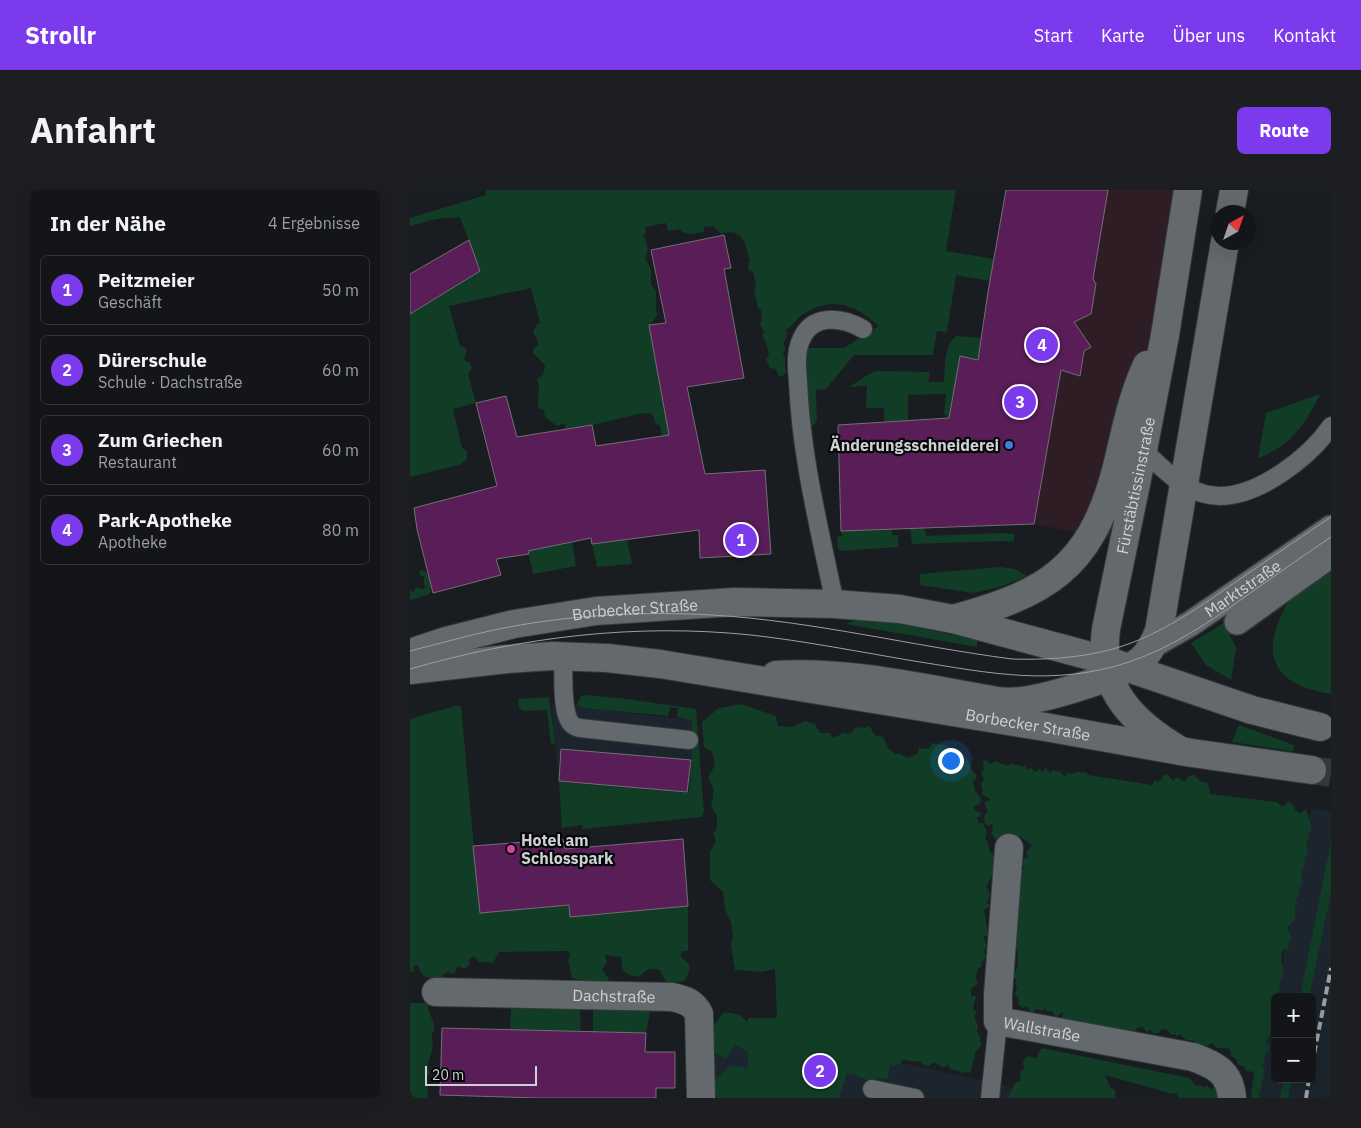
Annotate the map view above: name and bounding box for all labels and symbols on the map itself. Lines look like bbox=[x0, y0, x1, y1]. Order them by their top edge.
north arrow bbox=[1211, 205, 1256, 250]
pin: 4 bbox=[1026, 326, 1058, 364]
pin: 3 bbox=[1004, 383, 1036, 421]
street label: Fürstäbtissinstraße bbox=[1112, 415, 1159, 556]
place label: Änderungsschneiderei bbox=[830, 435, 999, 455]
marker: Änderungsschneiderei bbox=[1003, 439, 1015, 451]
pin: 1 bbox=[725, 521, 757, 559]
street label: Marktstraße bbox=[1200, 555, 1285, 621]
street label: Borbecker Straße bbox=[570, 594, 699, 625]
street label: Borbecker Straße bbox=[964, 704, 1092, 745]
your location bbox=[938, 748, 964, 774]
place label: Hotel am Schlosspark bbox=[521, 830, 614, 868]
marker: Hotel am Schlosspark bbox=[505, 843, 517, 855]
street label: Dachstraße bbox=[572, 985, 656, 1007]
street label: Wallstraße bbox=[1002, 1012, 1082, 1046]
pin: 2 bbox=[804, 1052, 836, 1090]
scale bar bbox=[425, 1063, 538, 1086]

